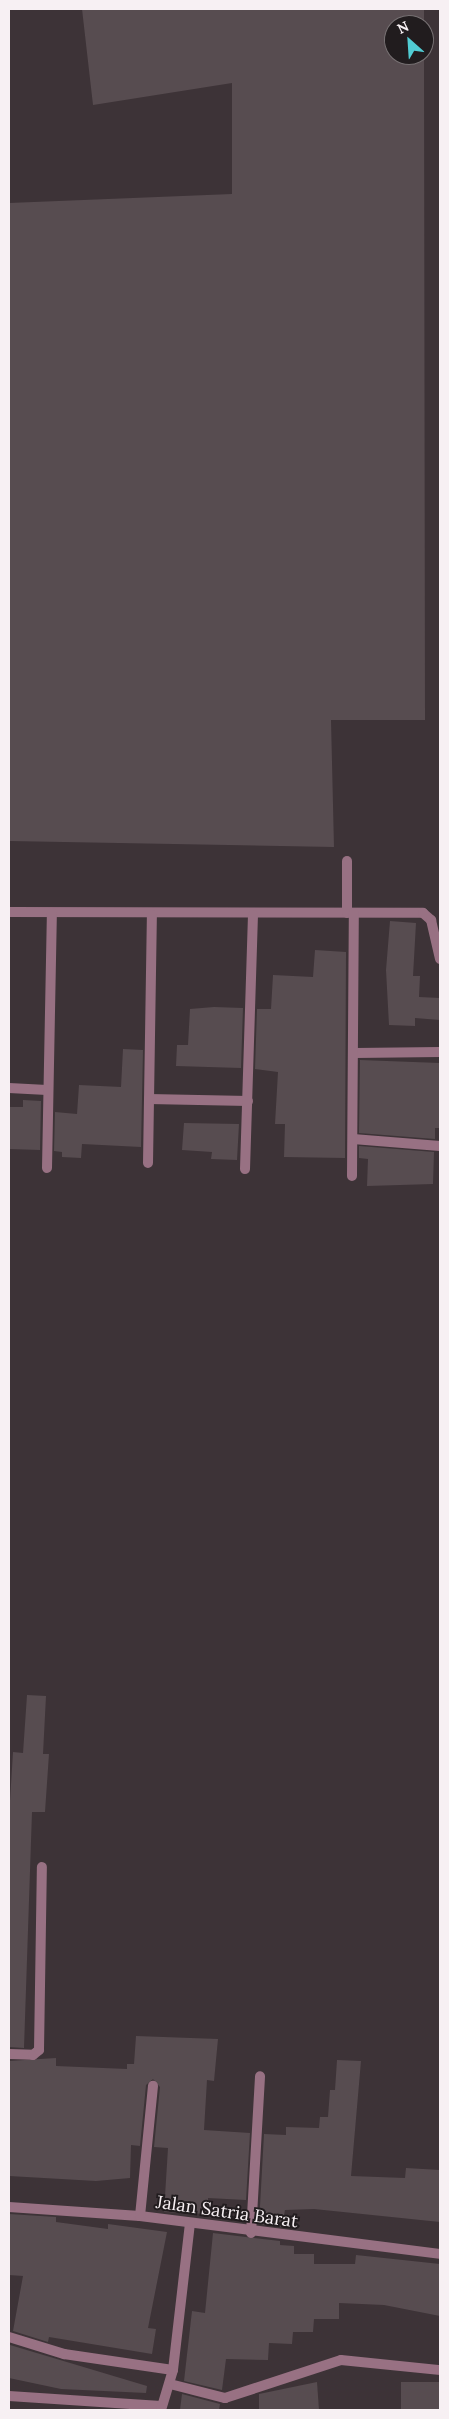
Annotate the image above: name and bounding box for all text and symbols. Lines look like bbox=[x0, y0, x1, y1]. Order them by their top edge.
north arrow bbox=[384, 15, 434, 65]
text: N bbox=[394, 17, 412, 38]
street label: Jalan Satria Barat bbox=[155, 2191, 299, 2233]

